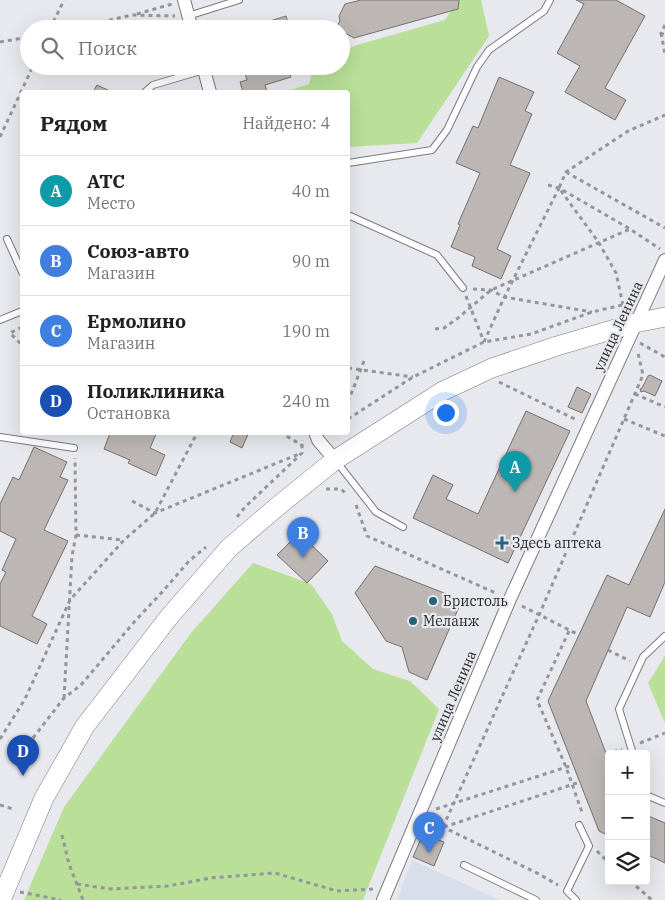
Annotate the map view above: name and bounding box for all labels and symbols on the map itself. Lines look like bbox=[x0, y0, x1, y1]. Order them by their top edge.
street label: улица Ленина bbox=[589, 278, 647, 374]
your location bbox=[433, 400, 459, 426]
pin: A bbox=[499, 451, 531, 492]
pin: B bbox=[287, 517, 319, 558]
place label: Здесь аптека bbox=[512, 534, 602, 552]
marker: Здесь аптека bbox=[496, 537, 508, 549]
place label: Бристоль bbox=[443, 592, 508, 610]
marker: Бристоль bbox=[427, 595, 439, 607]
place label: Меланж bbox=[423, 612, 479, 630]
marker: Меланж bbox=[407, 615, 419, 627]
street label: улица Ленина bbox=[426, 647, 480, 744]
pin: D bbox=[7, 735, 39, 776]
pin: C bbox=[413, 812, 445, 853]

